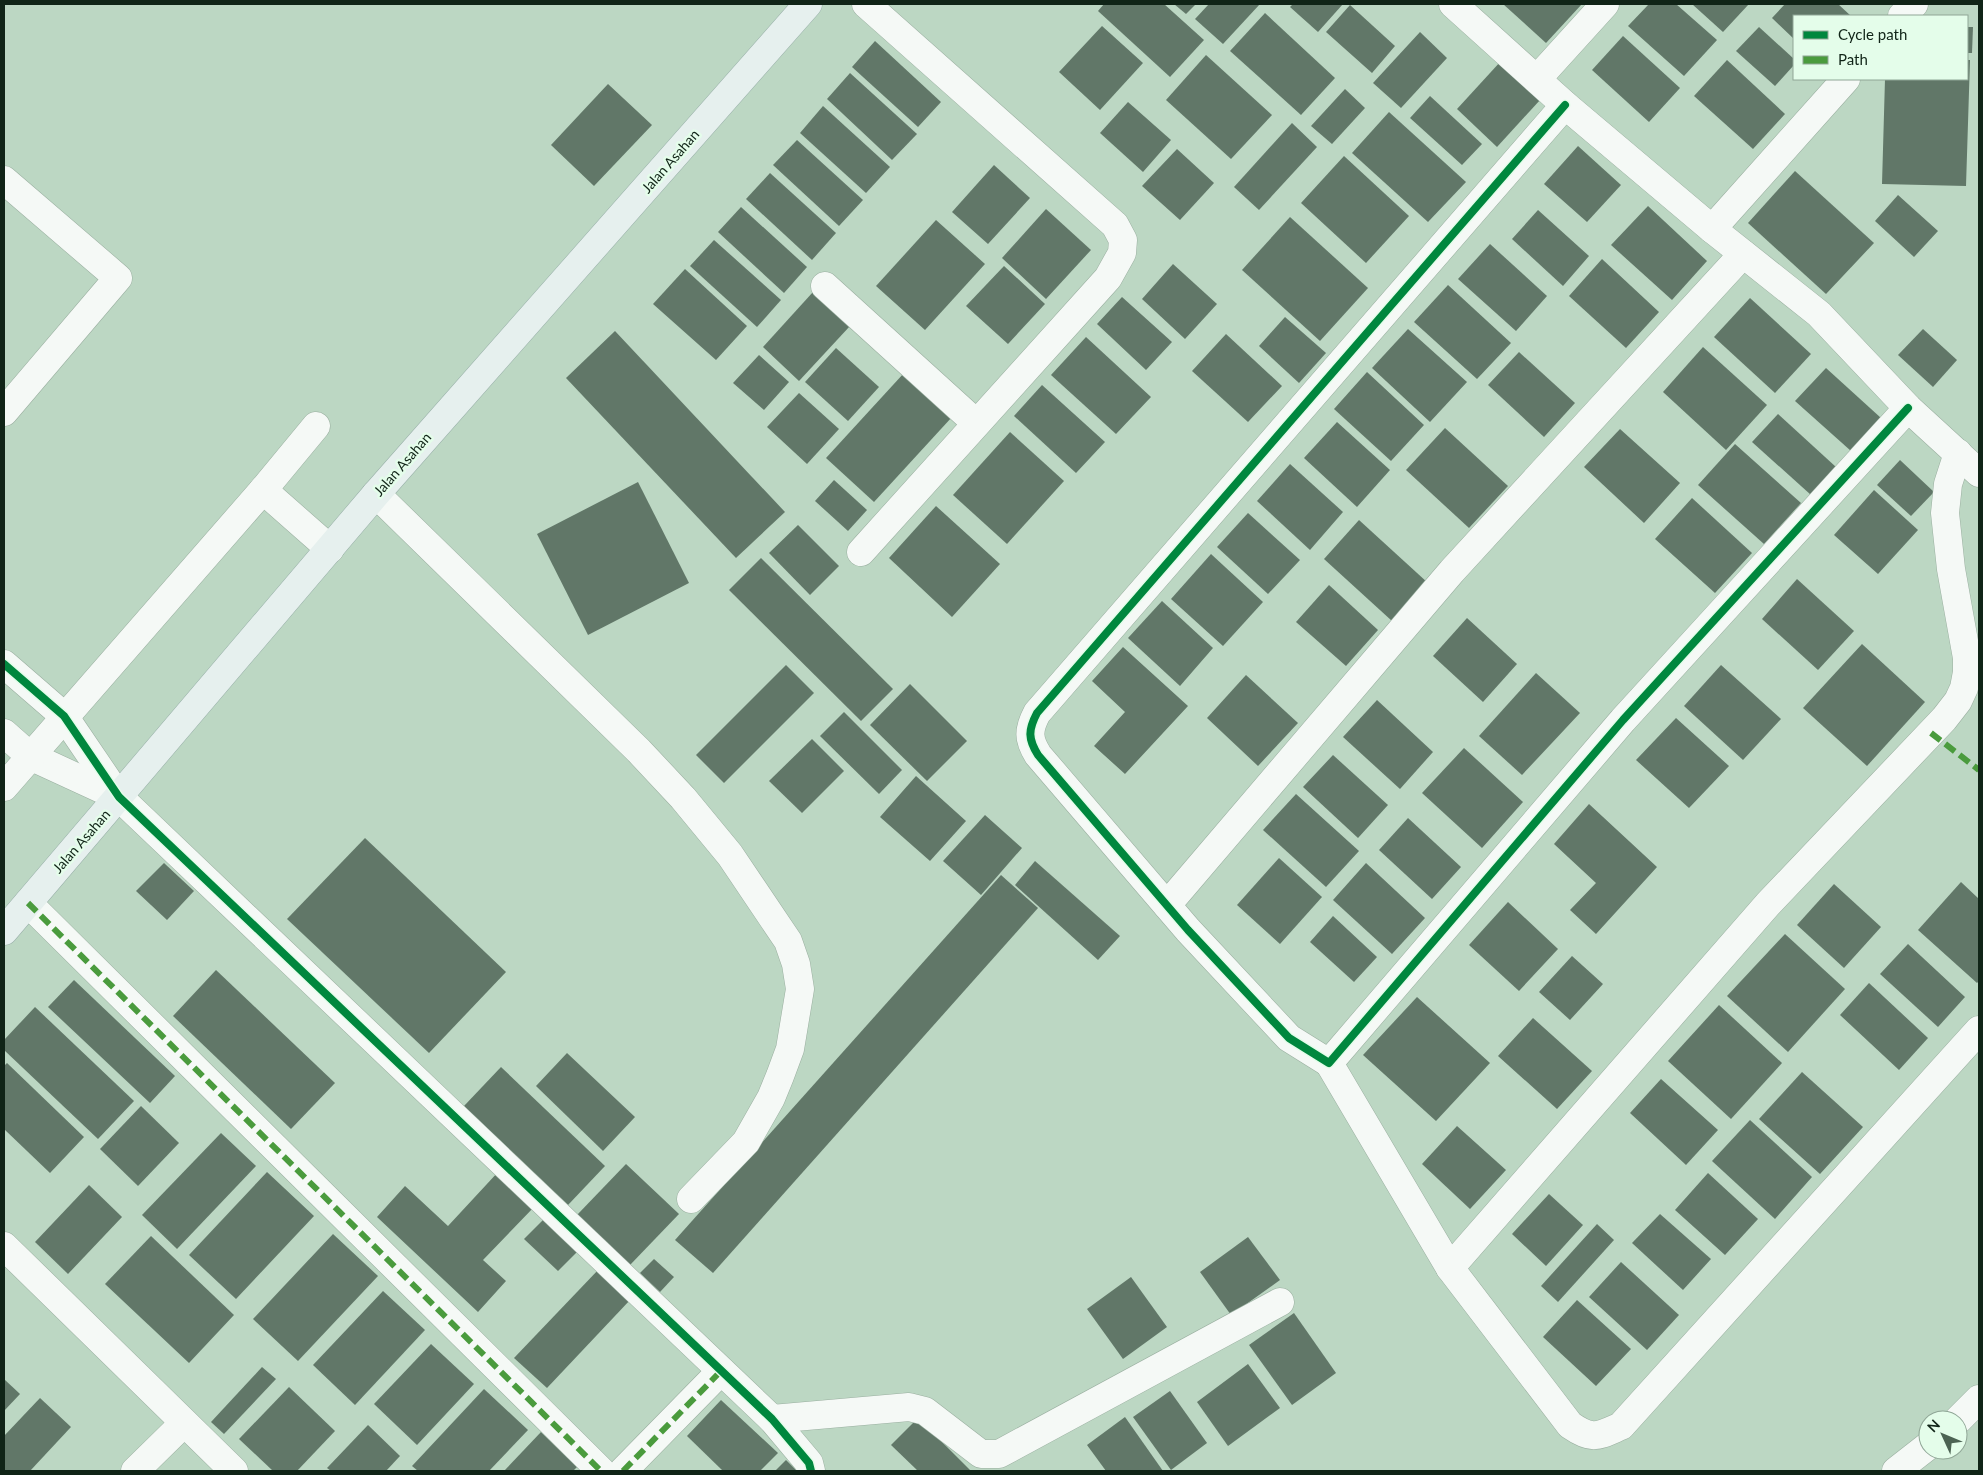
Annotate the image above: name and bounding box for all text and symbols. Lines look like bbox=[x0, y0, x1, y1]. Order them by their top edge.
legend bbox=[1793, 15, 1968, 80]
text: Cycle path bbox=[1838, 25, 1907, 43]
text: Path bbox=[1838, 50, 1868, 68]
street label: Jalan Asahan bbox=[638, 126, 702, 196]
street label: Jalan Asahan bbox=[370, 429, 434, 499]
street label: Jalan Asahan bbox=[49, 806, 113, 876]
north arrow bbox=[1918, 1410, 1968, 1460]
text: N bbox=[1923, 1416, 1943, 1435]

